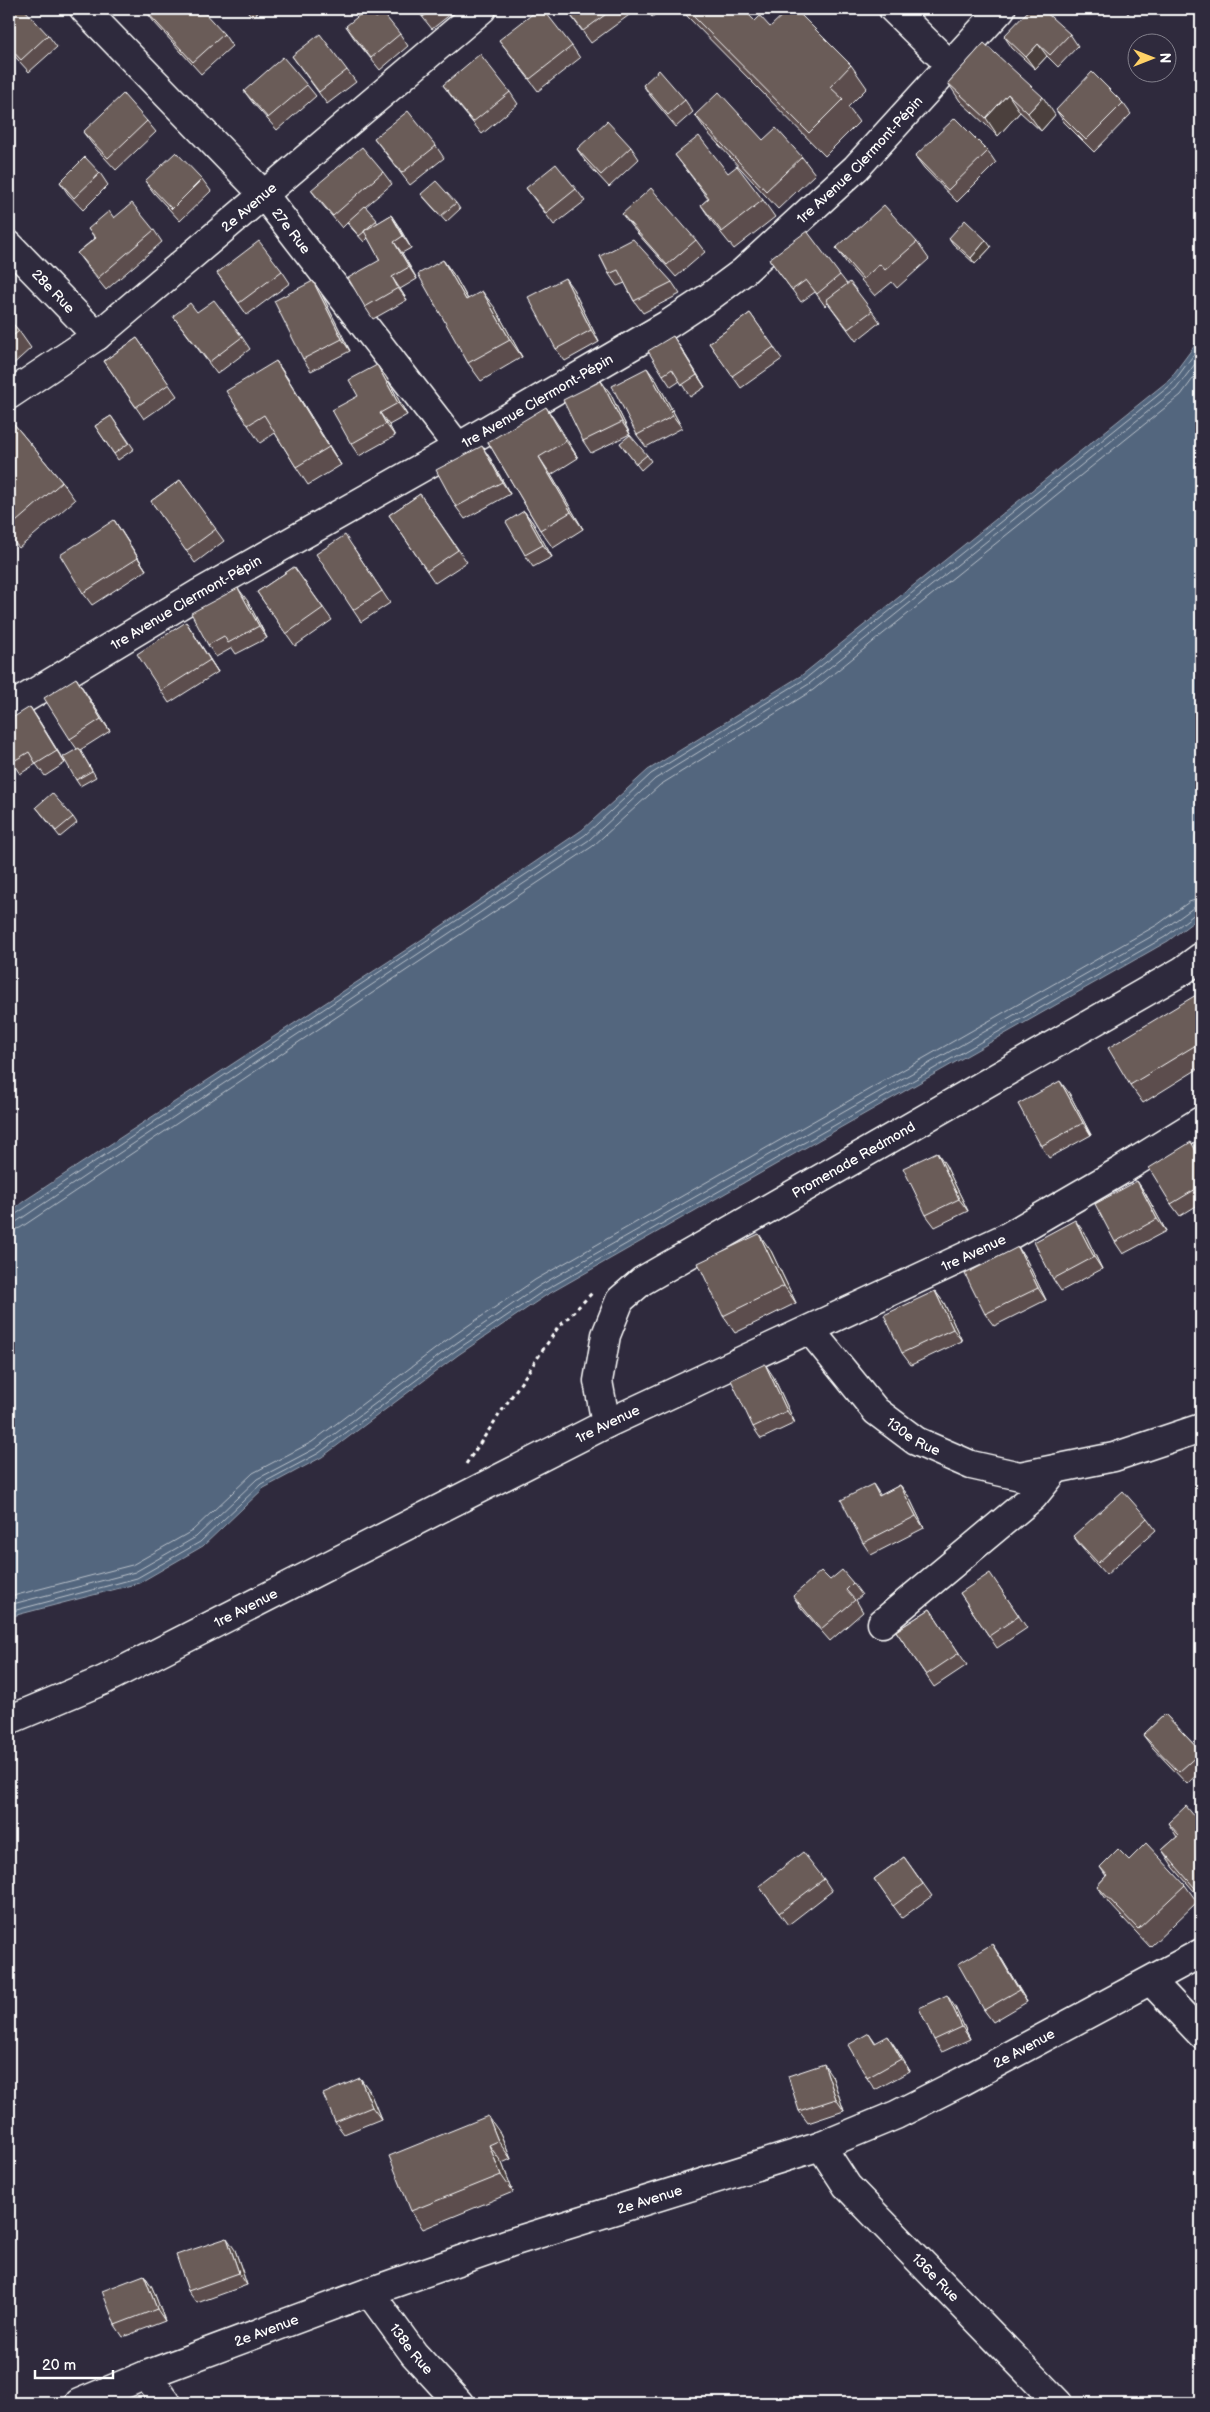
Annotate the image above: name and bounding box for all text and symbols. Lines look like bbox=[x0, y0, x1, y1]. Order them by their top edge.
north arrow bbox=[1128, 32, 1178, 82]
text: N bbox=[1156, 53, 1173, 63]
street label: 1re Avenue Clermont-Pépin bbox=[793, 92, 926, 227]
street label: 2e Avenue bbox=[218, 179, 280, 235]
street label: 27e Rue bbox=[269, 204, 315, 257]
street label: 28e Rue bbox=[28, 265, 79, 317]
street label: 1re Avenue Clermont-Pépin bbox=[458, 350, 616, 452]
street label: 1re Avenue Clermont-Pépin bbox=[107, 551, 264, 653]
street label: Promenade Redmond bbox=[789, 1118, 918, 1202]
street label: 1re Avenue bbox=[938, 1230, 1008, 1275]
street label: 1re Avenue bbox=[573, 1401, 642, 1447]
street label: 130e Rue bbox=[883, 1413, 943, 1459]
street label: 1re Avenue bbox=[211, 1584, 280, 1631]
street label: 2e Avenue bbox=[990, 2025, 1058, 2072]
street label: 2e Avenue bbox=[615, 2181, 684, 2217]
street label: 136e Rue bbox=[908, 2250, 963, 2305]
street label: 2e Avenue bbox=[232, 2310, 301, 2350]
street label: 138e Rue bbox=[386, 2320, 437, 2378]
scale bar bbox=[35, 2347, 112, 2379]
text: 20 m bbox=[42, 2356, 76, 2375]

